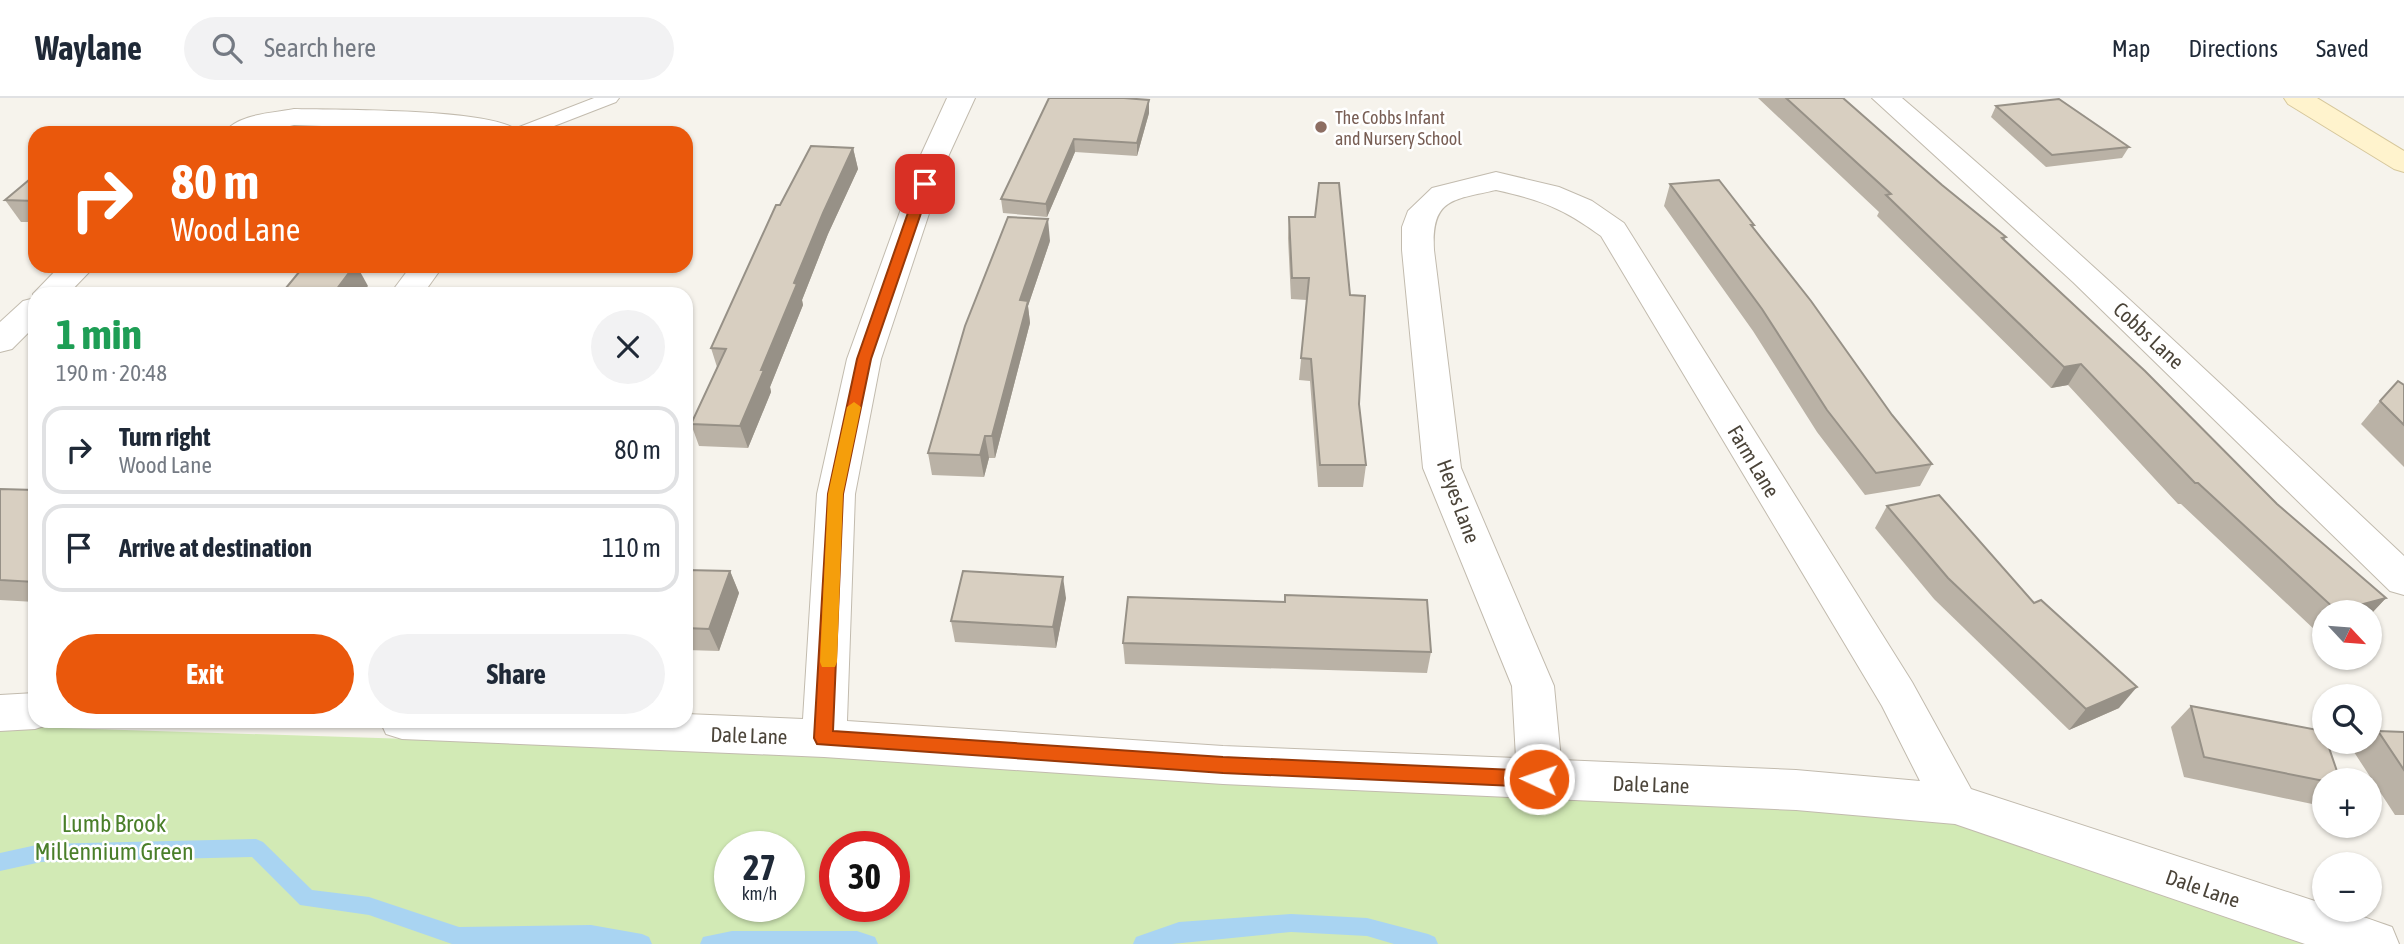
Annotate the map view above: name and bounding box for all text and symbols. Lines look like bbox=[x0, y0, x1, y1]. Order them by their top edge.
search box bbox=[184, 17, 674, 80]
text: Waylane bbox=[35, 29, 142, 67]
icon: search bbox=[208, 29, 246, 67]
text: Search here bbox=[264, 33, 376, 63]
text: Map bbox=[2112, 35, 2150, 62]
text: Directions bbox=[2188, 35, 2278, 62]
text: Saved bbox=[2316, 35, 2369, 62]
place label: The Cobbs Infant and Nursery School bbox=[1335, 107, 1462, 149]
marker: The Cobbs Infant and Nursery School bbox=[1313, 119, 1329, 135]
text: 80 m bbox=[171, 153, 259, 209]
icon: right bbox=[56, 154, 147, 245]
pin bbox=[895, 154, 955, 214]
icon: arrive bbox=[906, 165, 944, 203]
text: Wood Lane bbox=[171, 211, 300, 248]
street label: Cobbs Lane bbox=[2109, 297, 2189, 373]
text: 1 min bbox=[56, 310, 142, 358]
button: close bbox=[591, 310, 665, 384]
text: 190 m · 20:48 bbox=[56, 360, 167, 386]
street label: Farm Lane bbox=[1723, 421, 1785, 501]
text: Turn right bbox=[119, 422, 210, 452]
icon: right bbox=[60, 431, 98, 469]
text: 80 m bbox=[614, 435, 661, 465]
text: Wood Lane bbox=[119, 452, 212, 478]
street label: Heyes Lane bbox=[1433, 456, 1485, 546]
icon: arrive bbox=[60, 529, 98, 567]
text: Arrive at destination bbox=[119, 533, 312, 563]
text: 110 m bbox=[602, 533, 661, 563]
north arrow bbox=[2312, 600, 2382, 670]
map controls bbox=[2312, 600, 2382, 922]
button: Exit bbox=[56, 634, 354, 714]
button: Share bbox=[368, 634, 665, 714]
button: search bbox=[2312, 684, 2382, 754]
street label: Dale Lane bbox=[710, 722, 788, 748]
position arrow bbox=[1502, 742, 1576, 816]
button: + bbox=[2312, 768, 2382, 838]
street label: Dale Lane bbox=[1612, 771, 1690, 797]
park label: Lumb Brook Millennium Green bbox=[34, 810, 194, 865]
speed limit sign: 30 bbox=[819, 831, 910, 922]
text: 27 bbox=[743, 847, 776, 887]
button: − bbox=[2312, 852, 2382, 922]
street label: Dale Lane bbox=[2163, 864, 2243, 912]
text: km/h bbox=[742, 883, 777, 904]

